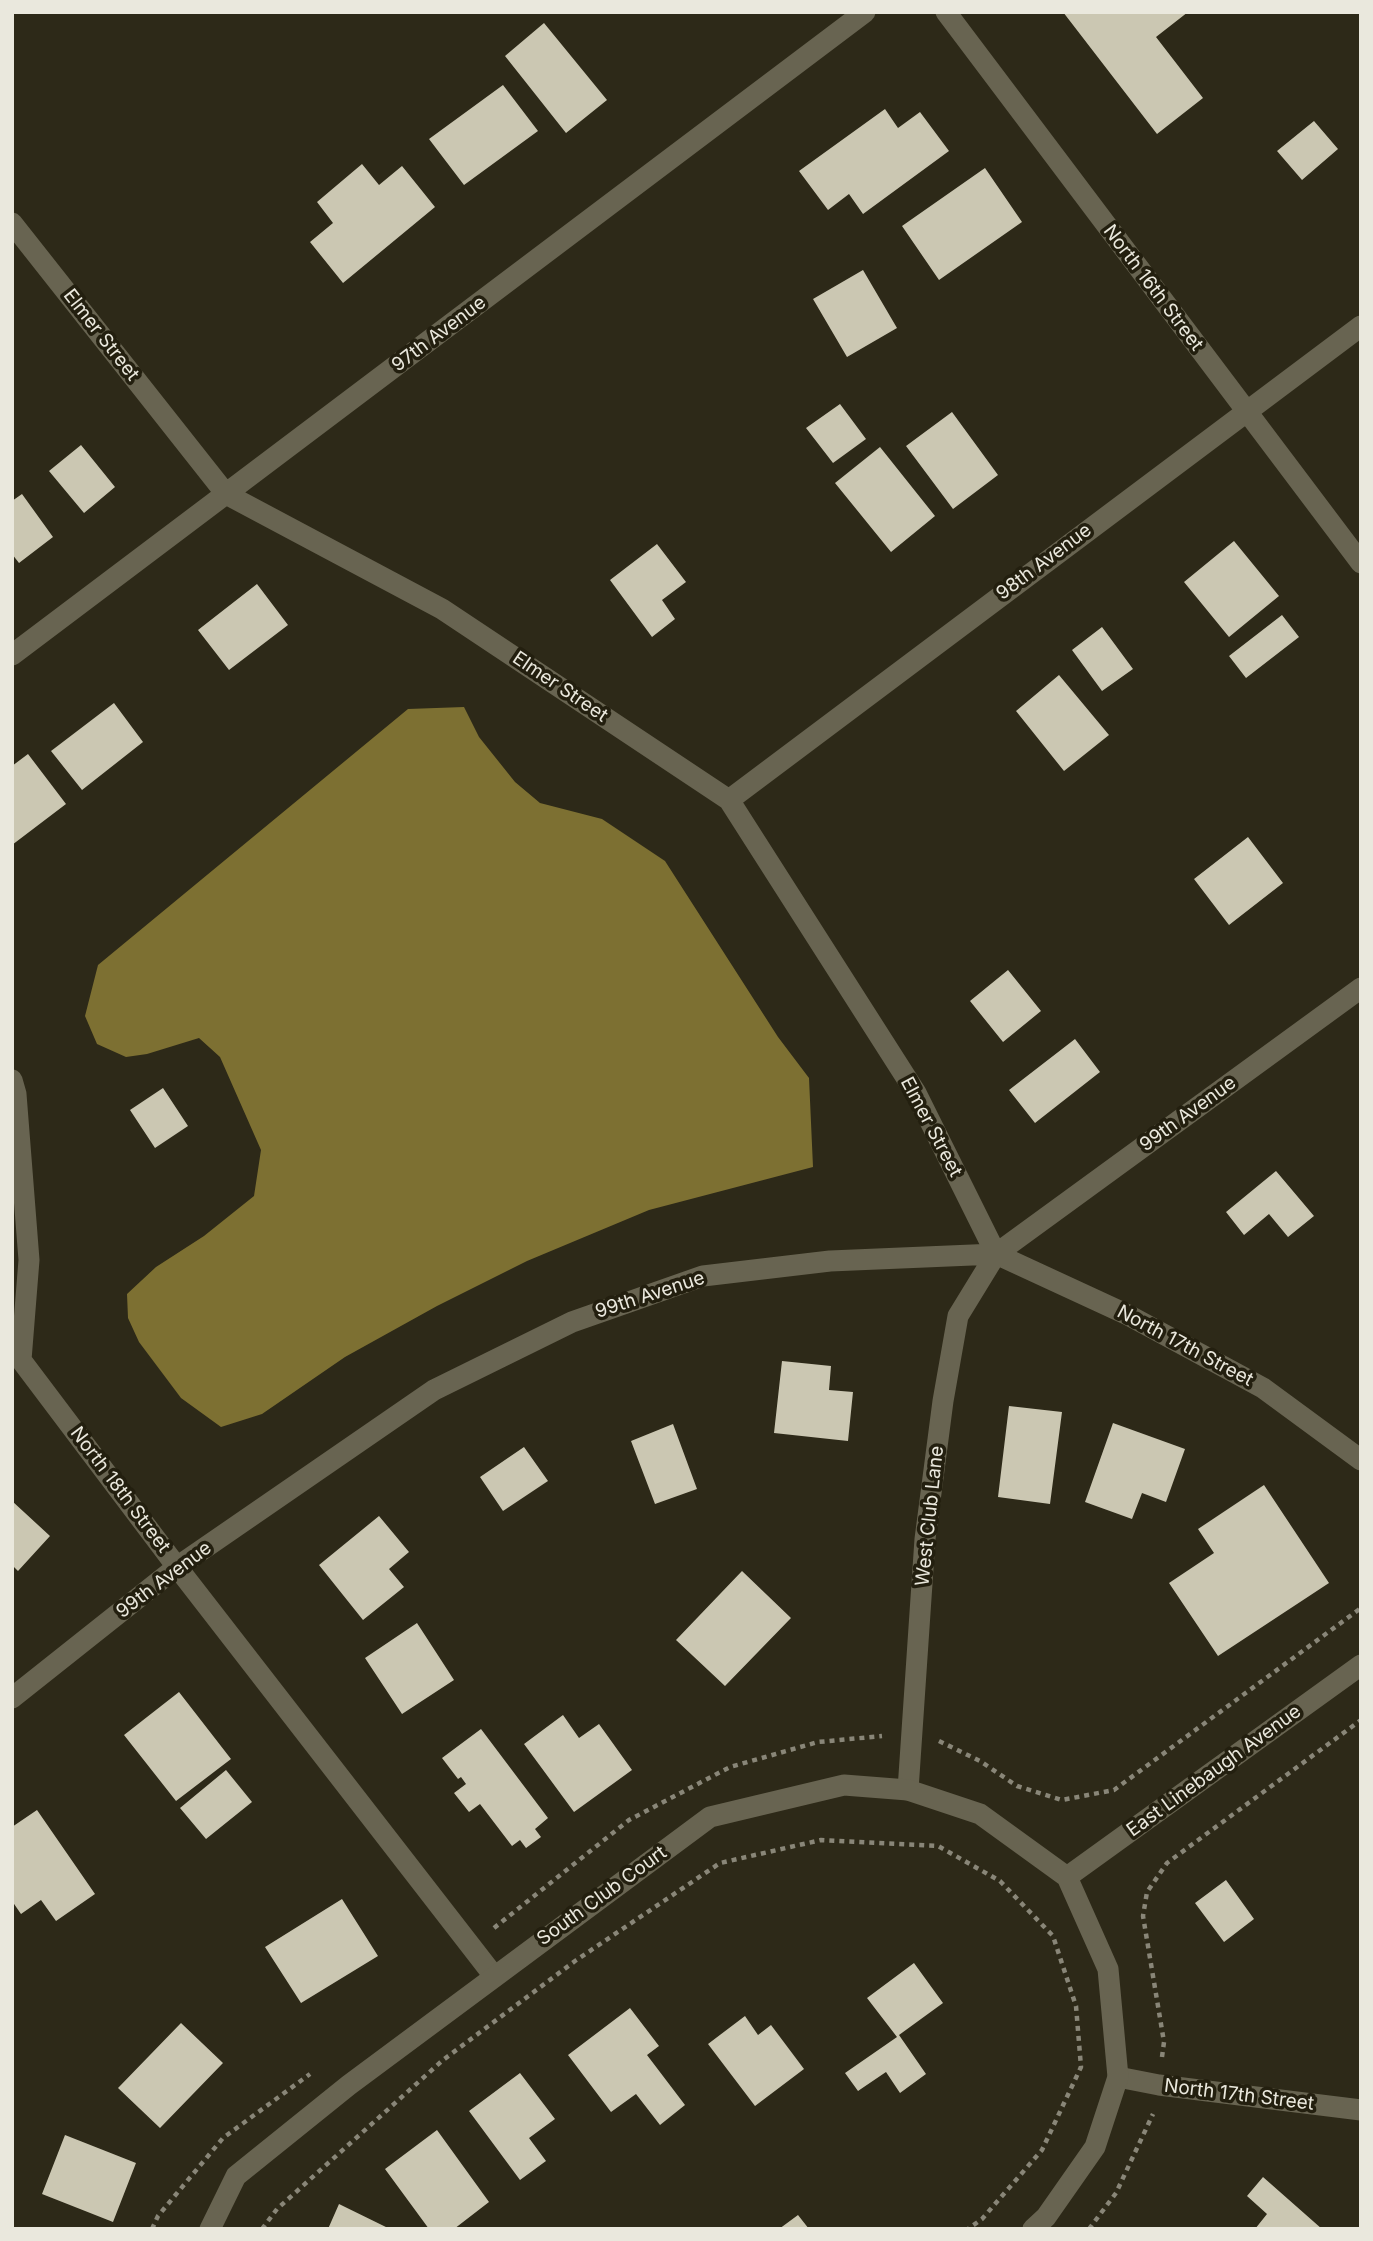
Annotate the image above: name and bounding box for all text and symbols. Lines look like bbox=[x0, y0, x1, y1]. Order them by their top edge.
street label: North 16th Street bbox=[1098, 220, 1208, 356]
street label: Elmer Street bbox=[58, 285, 144, 385]
street label: 97th Avenue bbox=[388, 291, 490, 377]
street label: 98th Avenue bbox=[992, 519, 1096, 605]
street label: Elmer Street bbox=[508, 647, 612, 727]
street label: 99th Avenue bbox=[1135, 1071, 1241, 1157]
street label: Elmer Street bbox=[895, 1073, 967, 1181]
street label: 99th Avenue bbox=[593, 1267, 707, 1323]
street label: North 17th Street bbox=[1113, 1301, 1257, 1391]
street label: North 18th Street bbox=[65, 1423, 175, 1557]
street label: West Club Lane bbox=[911, 1445, 949, 1587]
street label: 99th Avenue bbox=[112, 1537, 216, 1623]
street label: East Linebaugh Avenue bbox=[1122, 1700, 1306, 1842]
street label: South Club Court bbox=[533, 1841, 671, 1951]
street label: North 17th Street bbox=[1163, 2074, 1315, 2116]

